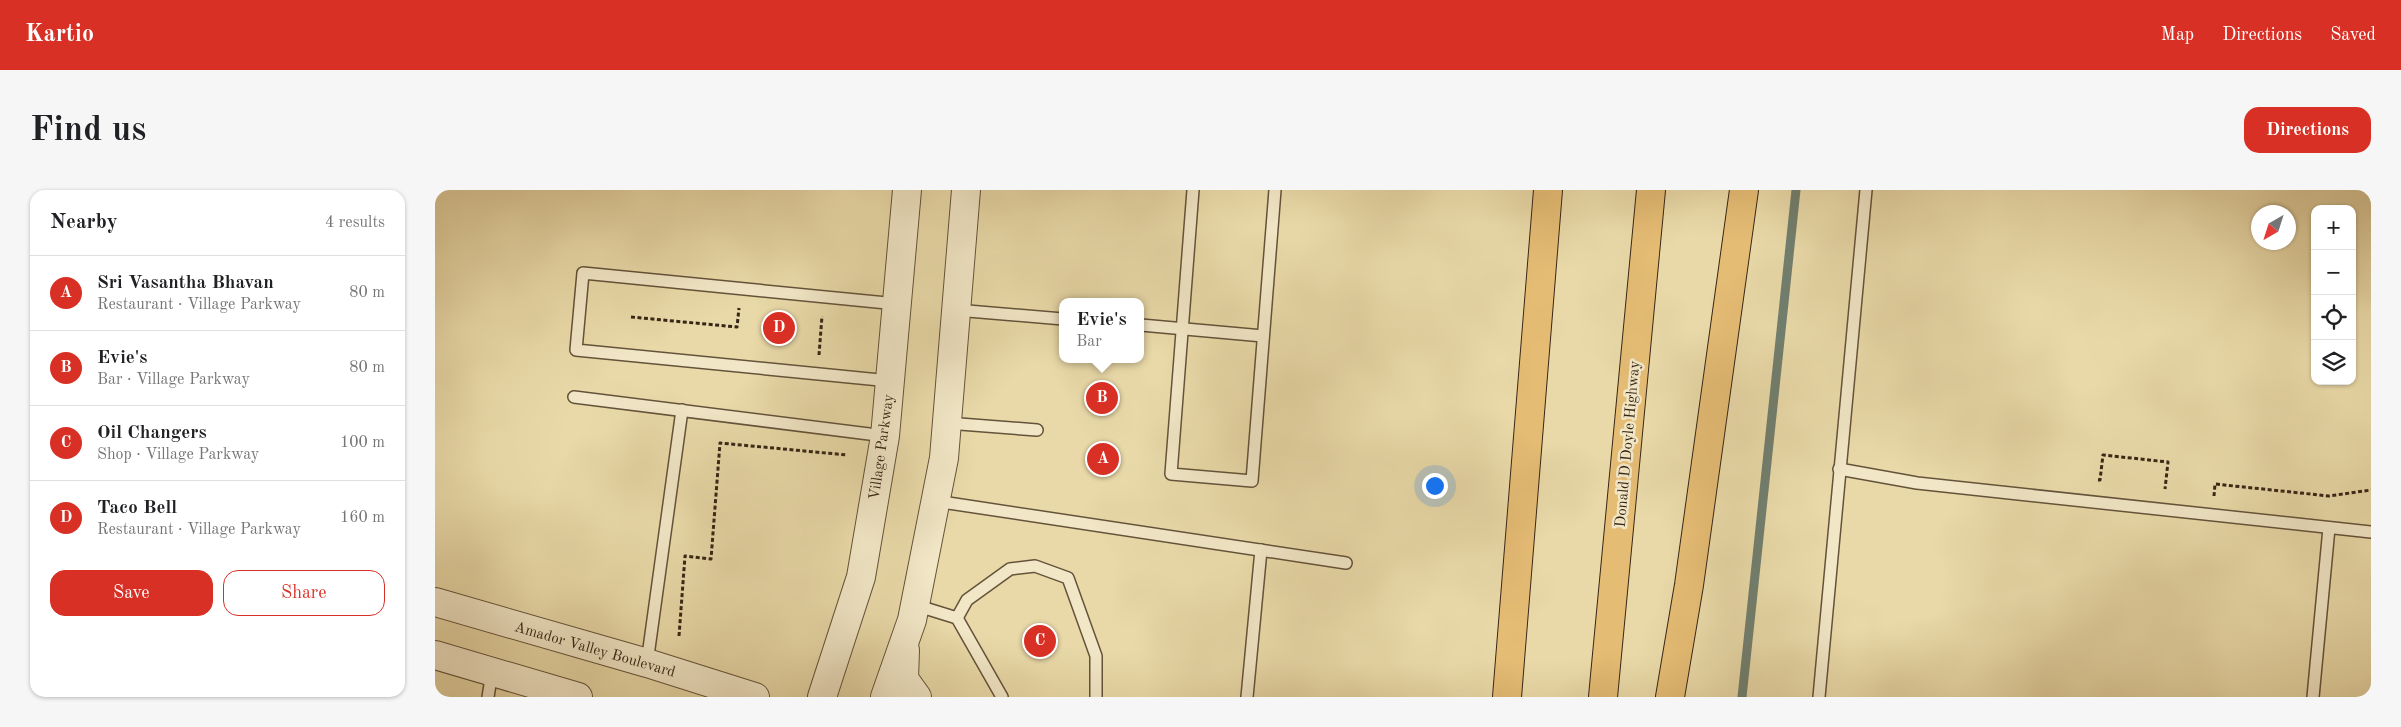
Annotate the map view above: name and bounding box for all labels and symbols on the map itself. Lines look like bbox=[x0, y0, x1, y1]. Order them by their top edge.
north arrow bbox=[2251, 205, 2296, 250]
pin: D bbox=[763, 309, 795, 347]
street label: Donald D Doyle Highway bbox=[1614, 360, 1643, 528]
pin: B bbox=[1086, 379, 1118, 417]
street label: Village Parkway bbox=[868, 393, 897, 501]
pin: A bbox=[1087, 440, 1119, 478]
your location bbox=[1422, 473, 1448, 499]
street label: Amador Valley Boulevard bbox=[512, 620, 677, 681]
pin: C bbox=[1024, 622, 1056, 660]

